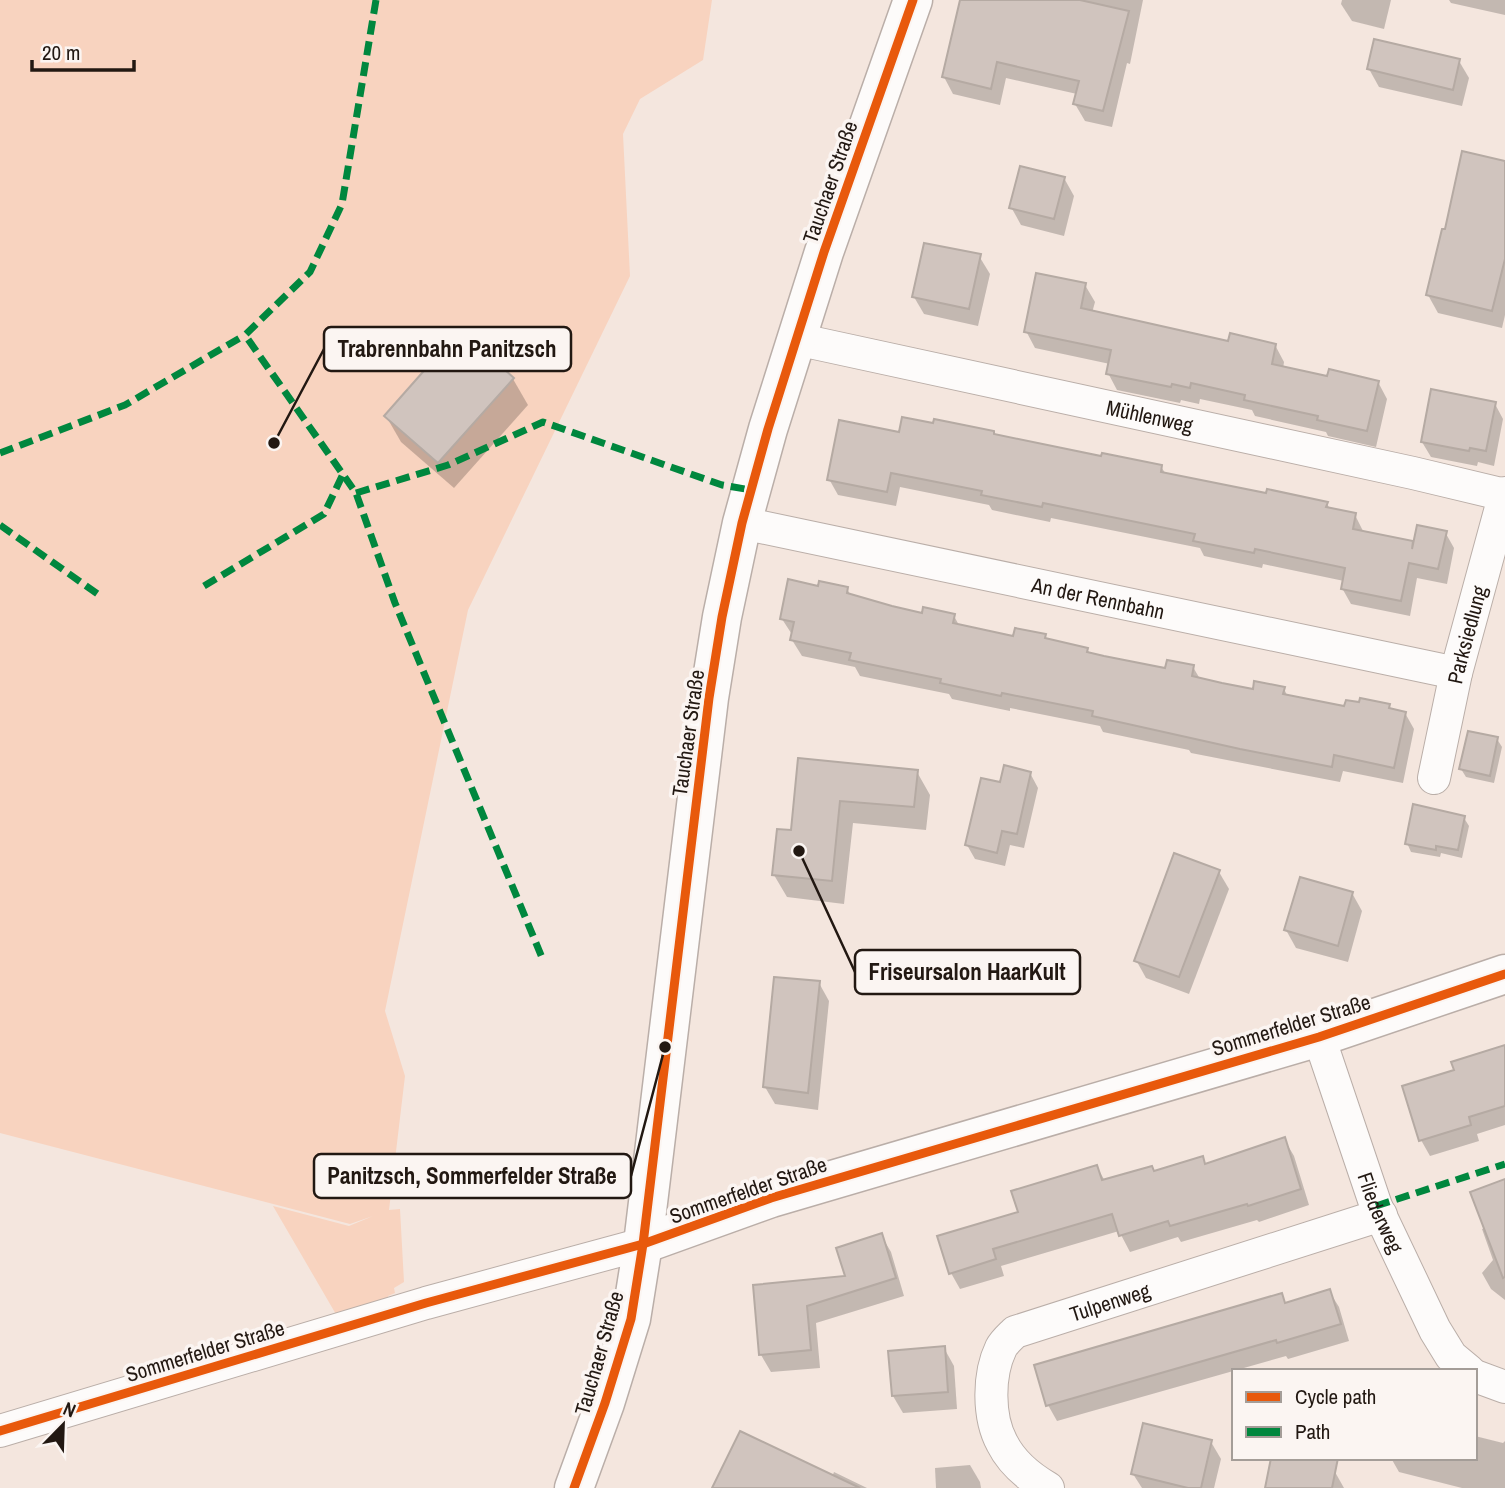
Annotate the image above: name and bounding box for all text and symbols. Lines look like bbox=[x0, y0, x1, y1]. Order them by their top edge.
scale bar bbox=[32, 28, 133, 72]
text: 20 m bbox=[42, 38, 80, 67]
street label: Tauchaer Straße bbox=[796, 117, 864, 247]
callout: Trabrennbahn Panitzsch bbox=[324, 327, 571, 371]
text: Trabrennbahn Panitzsch bbox=[337, 333, 557, 364]
street label: Mühlenweg bbox=[1104, 392, 1196, 439]
street label: An der Rennbahn bbox=[1028, 570, 1167, 626]
street label: Parksiedlung bbox=[1440, 582, 1494, 686]
street label: Tauchaer Straße bbox=[665, 668, 711, 798]
callout: Friseursalon HaarKult bbox=[855, 950, 1080, 994]
text: Friseursalon HaarKult bbox=[868, 956, 1066, 987]
street label: Sommerfelder Straße bbox=[1208, 987, 1374, 1063]
street label: Sommerfelder Straße bbox=[665, 1149, 831, 1231]
callout: Panitzsch, Sommerfelder Straße bbox=[314, 1154, 631, 1198]
text: Panitzsch, Sommerfelder Straße bbox=[327, 1160, 617, 1191]
street label: Fliederweg bbox=[1351, 1168, 1411, 1258]
street label: Tulpenweg bbox=[1066, 1275, 1154, 1328]
street label: Tauchaer Straße bbox=[567, 1288, 631, 1418]
street label: Sommerfelder Straße bbox=[122, 1313, 288, 1389]
legend bbox=[1232, 1369, 1477, 1460]
text: Cycle path bbox=[1295, 1382, 1376, 1411]
north arrow bbox=[28, 1390, 98, 1460]
text: N bbox=[59, 1395, 80, 1424]
text: Path bbox=[1295, 1417, 1330, 1446]

